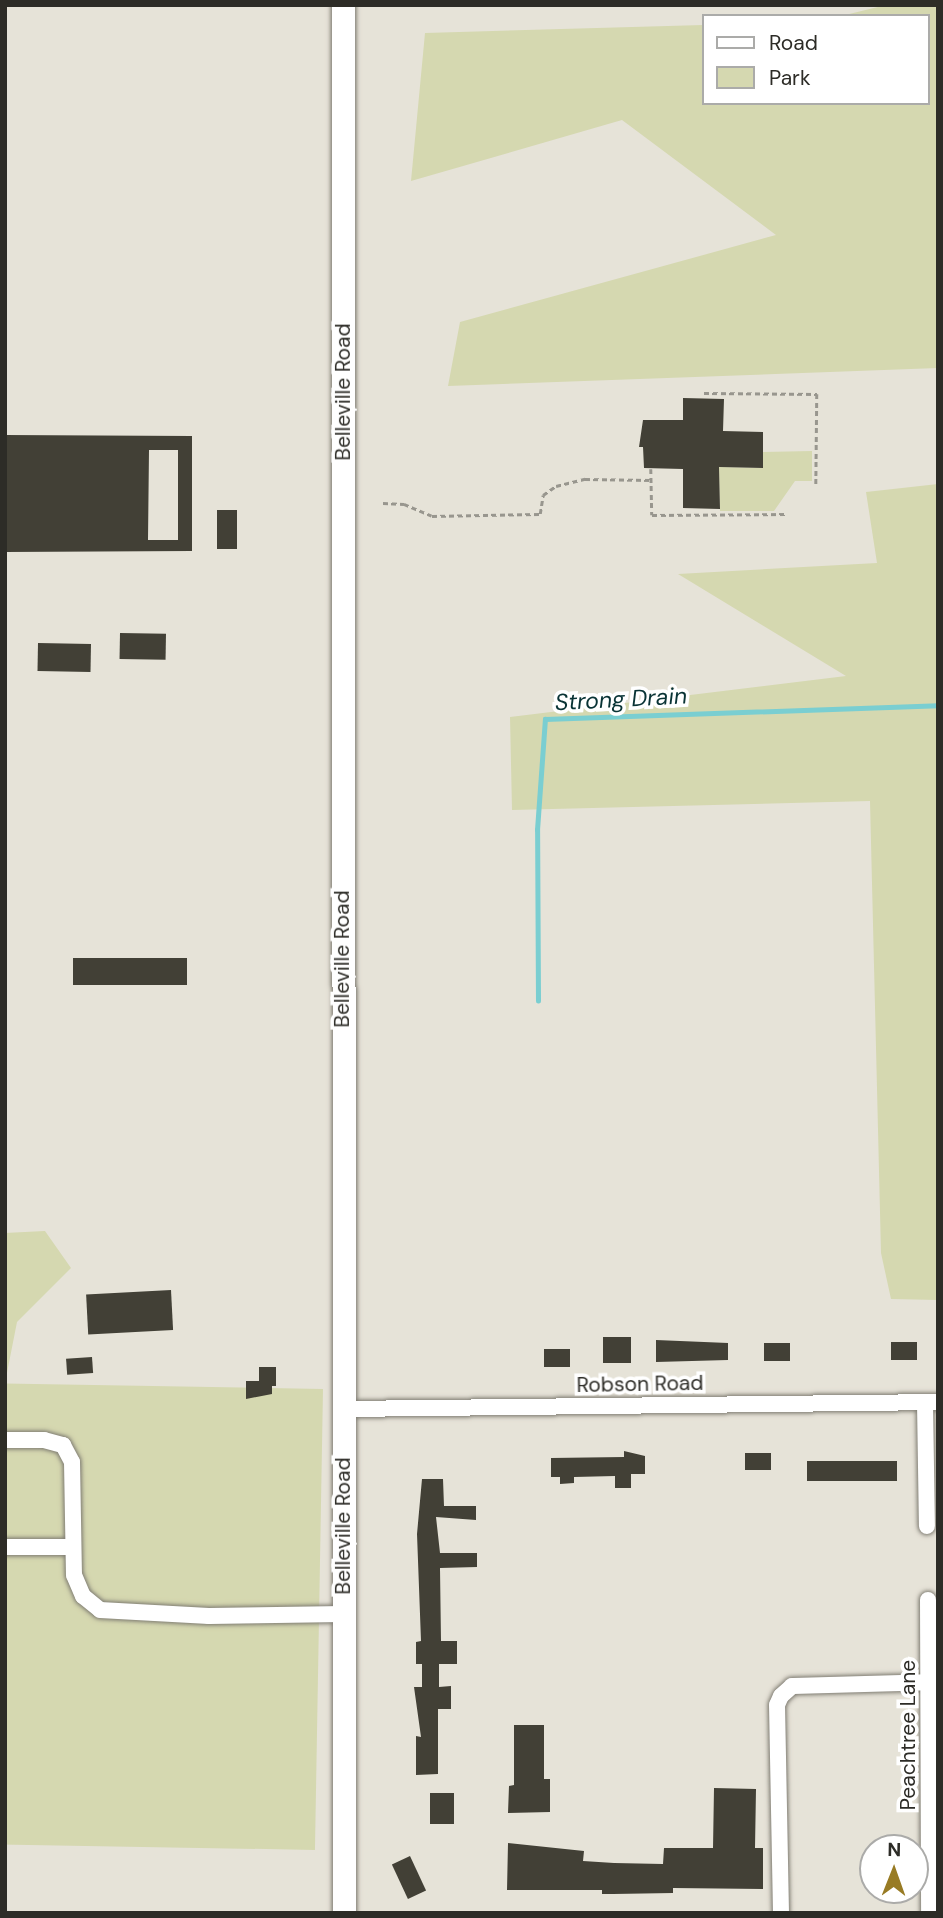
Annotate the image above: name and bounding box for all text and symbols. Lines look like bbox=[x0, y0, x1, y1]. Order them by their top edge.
legend bbox=[702, 14, 929, 105]
text: Road bbox=[769, 29, 818, 57]
text: Park bbox=[769, 64, 810, 92]
street label: Belleville Road bbox=[330, 323, 356, 461]
water label: Strong Drain bbox=[554, 682, 688, 716]
street label: Belleville Road bbox=[329, 890, 355, 1028]
street label: Robson Road bbox=[576, 1370, 704, 1398]
street label: Belleville Road bbox=[330, 1457, 356, 1595]
street label: Peachtree Lane bbox=[895, 1660, 921, 1810]
north arrow bbox=[859, 1834, 929, 1904]
text: N bbox=[887, 1837, 901, 1862]

